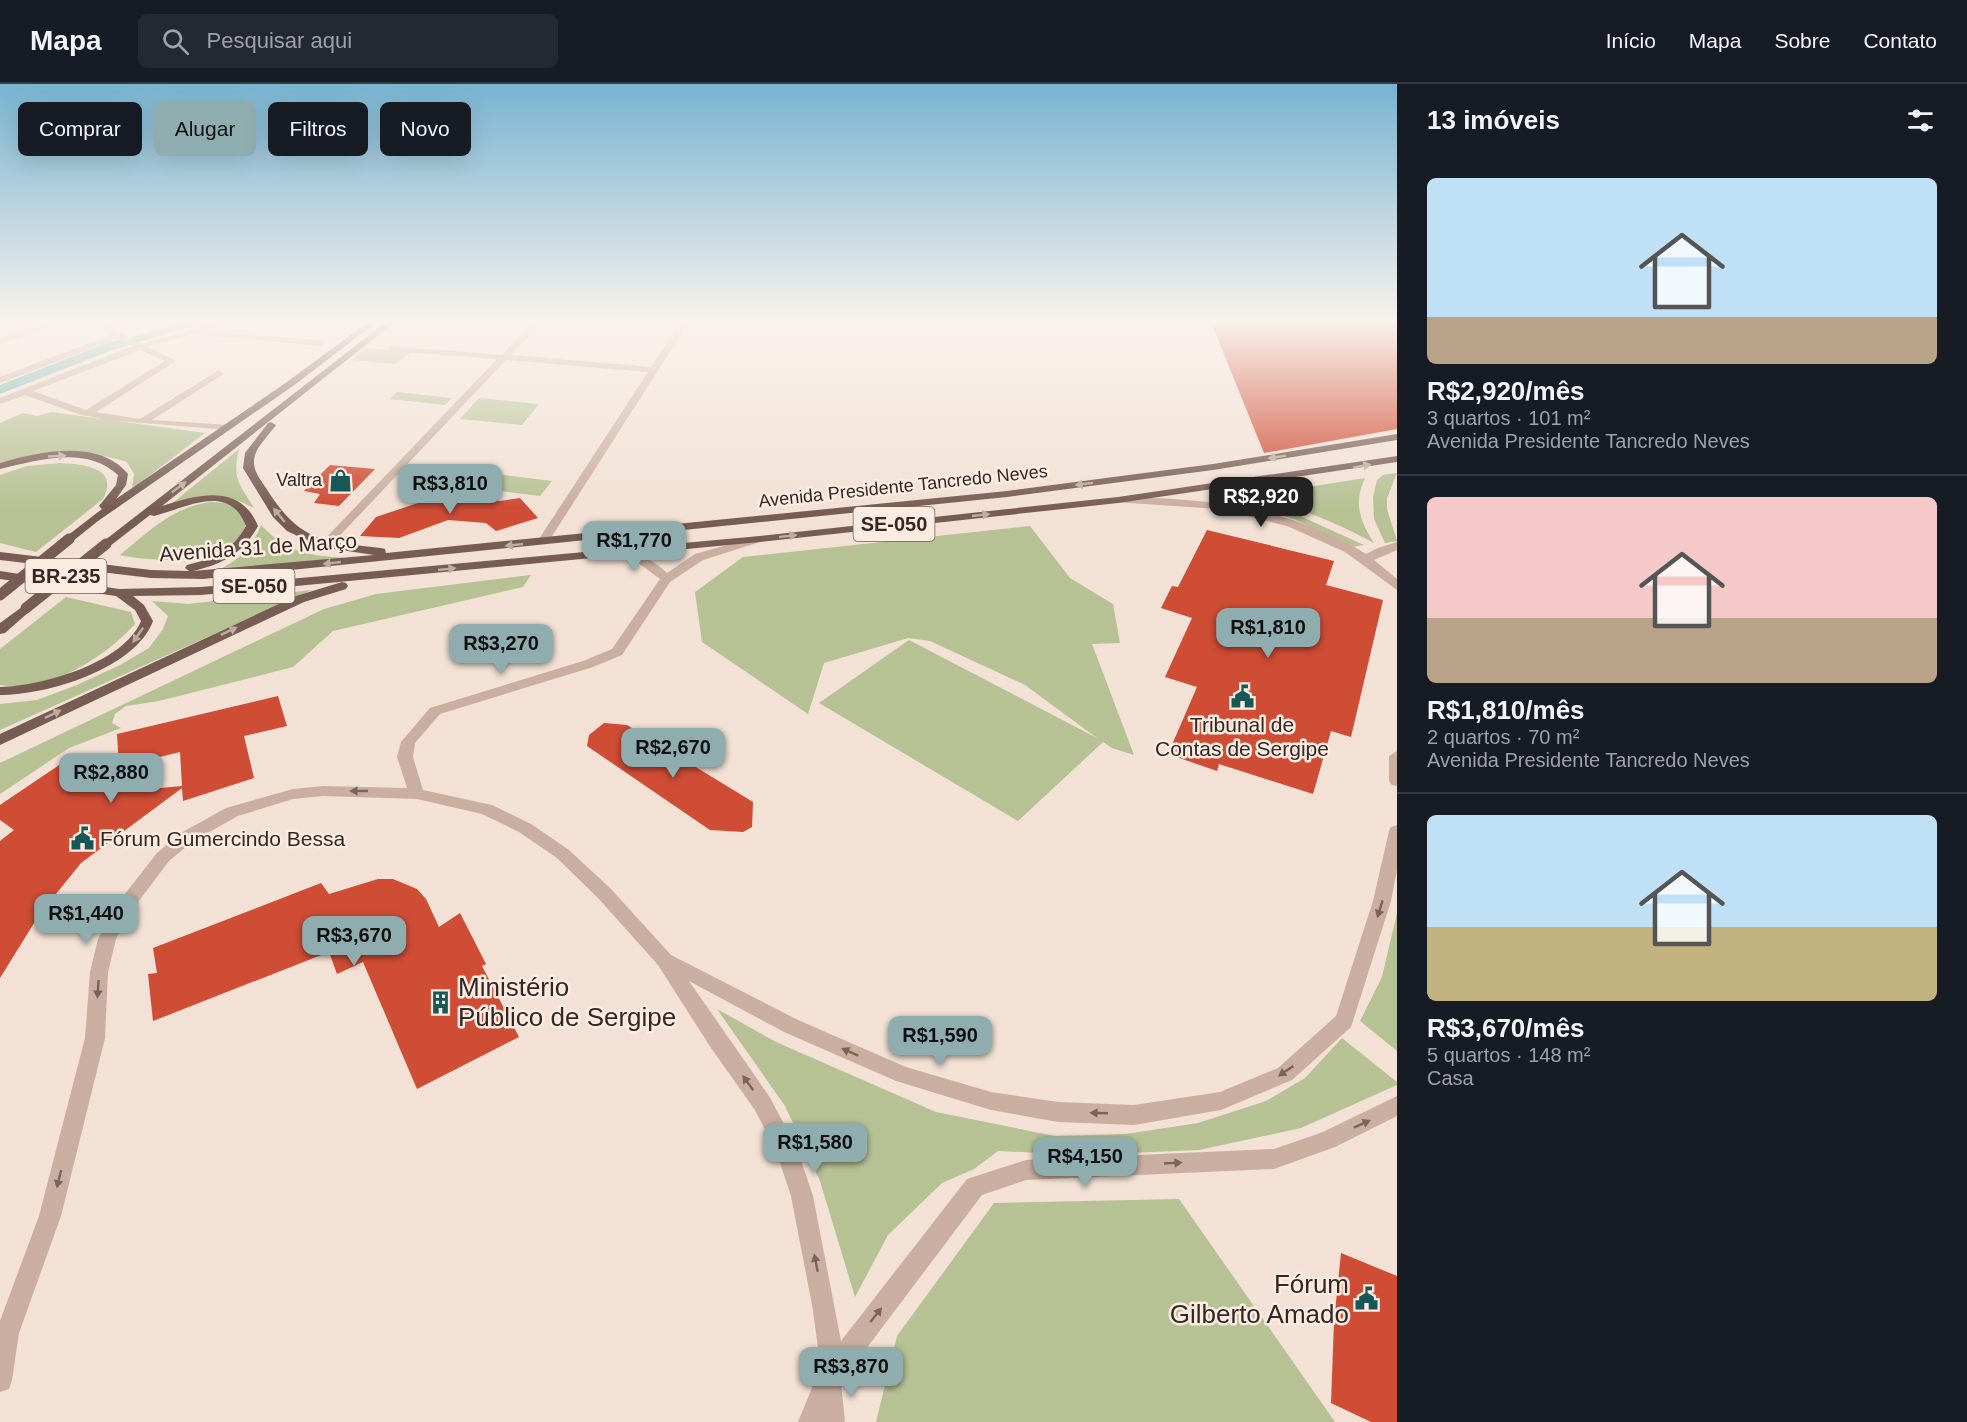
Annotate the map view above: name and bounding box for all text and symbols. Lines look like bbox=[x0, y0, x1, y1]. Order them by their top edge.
search box bbox=[138, 14, 558, 68]
text: Mapa bbox=[30, 25, 102, 56]
icon: search bbox=[159, 25, 192, 58]
text: Pesquisar aqui bbox=[207, 28, 352, 53]
text: Início bbox=[1606, 29, 1656, 52]
text: Mapa bbox=[1689, 29, 1741, 52]
text: Sobre bbox=[1774, 29, 1830, 52]
text: Contato bbox=[1863, 29, 1937, 52]
chip: Comprar bbox=[18, 102, 142, 156]
chip: Alugar bbox=[154, 102, 256, 156]
chip: Filtros bbox=[268, 102, 368, 156]
chip: Novo bbox=[380, 102, 471, 156]
icon: filters bbox=[1904, 104, 1937, 137]
text: 13 imóveis bbox=[1427, 105, 1560, 135]
icon: home bbox=[1628, 217, 1736, 325]
text: R$2,920/mês bbox=[1427, 376, 1585, 406]
text: 3 quartos · 101 m² bbox=[1427, 407, 1590, 429]
text: Avenida Presidente Tancredo Neves bbox=[1427, 430, 1750, 452]
one-way arrow bbox=[48, 451, 67, 460]
one-way arrow bbox=[1267, 452, 1286, 461]
street label: Avenida Presidente Tancredo Neves bbox=[757, 461, 1049, 511]
one-way arrow bbox=[1353, 461, 1372, 470]
pin: R$3,810 bbox=[395, 464, 505, 515]
shop icon: Valtra bbox=[327, 467, 353, 493]
place label: Valtra bbox=[276, 470, 323, 490]
text: R$3,810 bbox=[412, 472, 488, 494]
pin: R$2,920 bbox=[1206, 477, 1316, 528]
one-way arrow bbox=[1074, 479, 1093, 488]
one-way arrow bbox=[171, 481, 187, 493]
text: R$2,920 bbox=[1223, 485, 1299, 507]
one-way arrow bbox=[272, 507, 285, 523]
road number: SE-050 bbox=[854, 507, 934, 541]
one-way arrow bbox=[972, 510, 991, 520]
pin: R$1,770 bbox=[579, 521, 689, 572]
street label: Avenida 31 de Março bbox=[158, 529, 358, 565]
text: R$1,770 bbox=[596, 529, 672, 551]
one-way arrow bbox=[778, 531, 797, 541]
icon: home bbox=[1628, 536, 1736, 644]
one-way arrow bbox=[505, 540, 524, 550]
one-way arrow bbox=[322, 558, 341, 568]
road number: BR-235 bbox=[26, 559, 106, 593]
one-way arrow bbox=[438, 564, 457, 574]
road number: SE-050 bbox=[214, 569, 294, 603]
pin: R$1,810 bbox=[1213, 608, 1323, 659]
text: R$1,810 bbox=[1230, 616, 1306, 638]
pin: R$3,270 bbox=[446, 624, 556, 675]
one-way arrow bbox=[132, 627, 144, 643]
one-way arrow bbox=[221, 627, 238, 636]
text: R$3,270 bbox=[463, 632, 539, 654]
public building icon: Tribunal de Contas de Sergipe bbox=[1229, 683, 1255, 709]
text: R$1,810/mês bbox=[1427, 695, 1585, 725]
one-way arrow bbox=[44, 710, 61, 719]
place label: Tribunal de Contas de Sergipe bbox=[1155, 713, 1329, 760]
text: 2 quartos · 70 m² bbox=[1427, 726, 1579, 748]
pin: R$2,670 bbox=[618, 728, 728, 779]
text: R$2,670 bbox=[635, 736, 711, 758]
text: Avenida Presidente Tancredo Neves bbox=[1427, 749, 1750, 771]
pin: R$2,880 bbox=[56, 753, 166, 804]
text: R$2,880 bbox=[73, 761, 149, 783]
one-way arrow bbox=[349, 786, 368, 796]
public building icon: Fórum Gumercindo Bessa bbox=[69, 825, 95, 851]
place label: Fórum Gumercindo Bessa bbox=[100, 827, 345, 850]
icon: home bbox=[1628, 854, 1736, 962]
pin: R$1,440 bbox=[31, 894, 141, 945]
one-way arrow bbox=[1375, 900, 1384, 918]
text: R$1,440 bbox=[48, 902, 124, 924]
pin: R$3,670 bbox=[299, 916, 409, 967]
text: R$3,670 bbox=[316, 924, 392, 946]
place label: Ministério Público de Sergipe bbox=[458, 972, 676, 1032]
one-way arrow bbox=[94, 979, 103, 998]
building icon: Ministério Público de Sergipe bbox=[427, 989, 453, 1015]
text: R$3,670/mês bbox=[1427, 1013, 1585, 1043]
pin: R$1,590 bbox=[885, 1016, 995, 1067]
text: R$1,590 bbox=[902, 1024, 978, 1046]
text: 5 quartos · 148 m² bbox=[1427, 1044, 1590, 1066]
one-way arrow bbox=[842, 1047, 859, 1056]
one-way arrow bbox=[1277, 1066, 1294, 1077]
text: Casa bbox=[1427, 1067, 1474, 1089]
one-way arrow bbox=[742, 1075, 754, 1090]
one-way arrow bbox=[1089, 1109, 1108, 1118]
one-way arrow bbox=[1353, 1119, 1371, 1129]
pin: R$1,580 bbox=[760, 1123, 870, 1174]
text: R$1,580 bbox=[777, 1131, 853, 1153]
pin: R$4,150 bbox=[1030, 1137, 1140, 1188]
text: R$4,150 bbox=[1047, 1145, 1123, 1167]
one-way arrow bbox=[1164, 1159, 1183, 1168]
one-way arrow bbox=[54, 1170, 64, 1189]
one-way arrow bbox=[811, 1253, 820, 1272]
place label: Fórum Gilberto Amado bbox=[1170, 1269, 1349, 1329]
public building icon: Fórum Gilberto Amado bbox=[1354, 1286, 1380, 1312]
one-way arrow bbox=[870, 1307, 883, 1323]
pin: R$3,870 bbox=[796, 1347, 906, 1398]
text: R$3,870 bbox=[813, 1355, 889, 1377]

